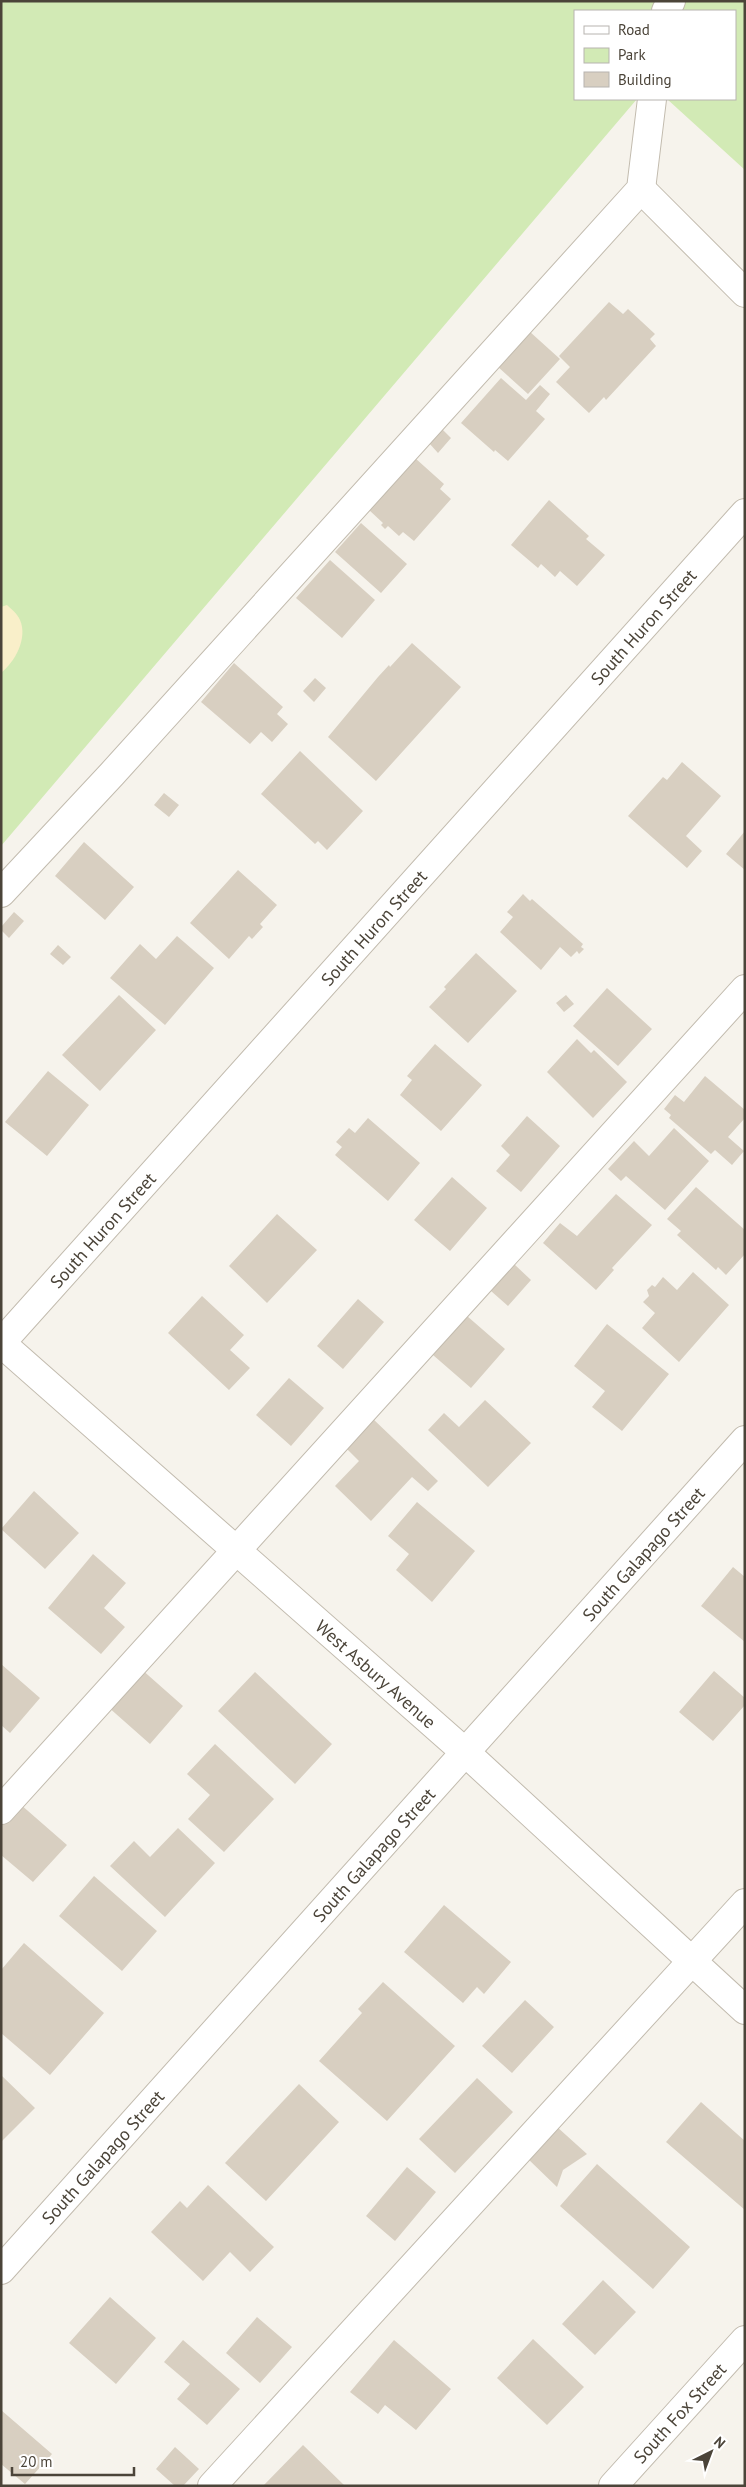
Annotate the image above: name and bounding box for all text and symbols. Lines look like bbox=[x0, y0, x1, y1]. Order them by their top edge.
legend bbox=[574, 10, 736, 100]
text: Road bbox=[618, 20, 650, 39]
text: Park bbox=[618, 45, 646, 64]
text: Building bbox=[618, 70, 672, 89]
street label: South Huron Street bbox=[585, 564, 701, 689]
street label: South Huron Street bbox=[316, 865, 431, 990]
street label: South Huron Street bbox=[45, 1167, 160, 1293]
street label: South Galapago Street bbox=[577, 1482, 709, 1626]
street label: West Asbury Avenue bbox=[311, 1614, 441, 1733]
street label: South Galapago Street bbox=[307, 1783, 440, 1926]
street label: South Galapago Street bbox=[36, 2085, 169, 2229]
street label: South Fox Street bbox=[628, 2357, 731, 2468]
north arrow bbox=[686, 2427, 736, 2477]
text: N bbox=[710, 2433, 729, 2452]
scale bar bbox=[12, 2444, 135, 2476]
text: 20 m bbox=[20, 2452, 53, 2471]

